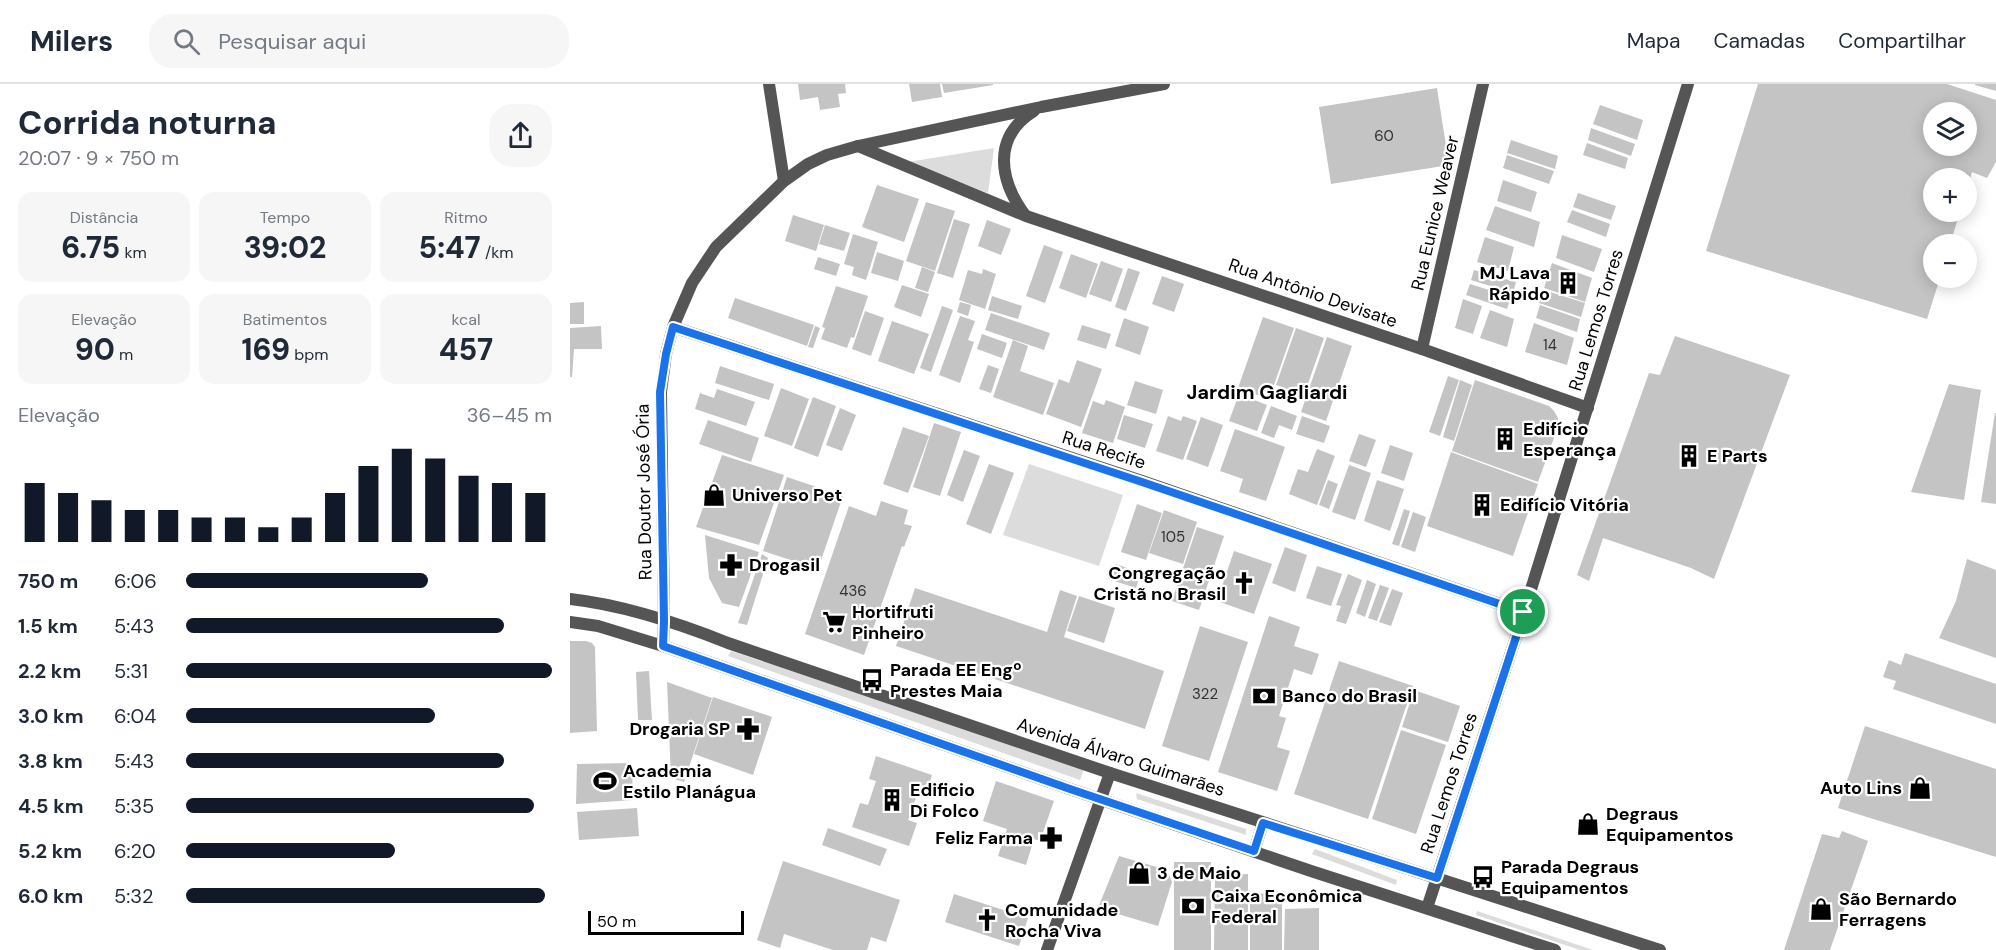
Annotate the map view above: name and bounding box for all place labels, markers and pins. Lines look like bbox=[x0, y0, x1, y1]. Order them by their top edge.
place label: MJ Lava Rápido bbox=[1480, 261, 1550, 306]
building icon: MJ Lava Rápido bbox=[1555, 270, 1581, 296]
place label: Edifício Esperança bbox=[1523, 417, 1616, 462]
building icon: Edifício Esperança bbox=[1492, 426, 1518, 452]
building icon: E Parts bbox=[1676, 443, 1702, 469]
place label: E Parts bbox=[1707, 444, 1767, 468]
shop icon: Universo Pet bbox=[701, 482, 727, 508]
place label: Universo Pet bbox=[732, 483, 842, 507]
building icon: Edifício Vitória bbox=[1469, 492, 1495, 518]
place label: Edifício Vitória bbox=[1500, 493, 1629, 517]
pharmacy icon: Drogasil bbox=[718, 552, 744, 578]
place label: Drogasil bbox=[749, 553, 820, 577]
place label: Congregação Cristã no Brasil bbox=[1094, 561, 1226, 606]
church icon: Congregação Cristã no Brasil bbox=[1231, 570, 1257, 596]
pin bbox=[1497, 586, 1548, 637]
place label: Hortifruti Pinheiro bbox=[852, 600, 934, 645]
supermarket icon: Hortifruti Pinheiro bbox=[821, 609, 847, 635]
place label: Parada EE Engº Prestes Maia bbox=[890, 658, 1022, 703]
bus stop icon: Parada EE Engº Prestes Maia bbox=[859, 667, 885, 693]
bank icon: Banco do Brasil bbox=[1251, 683, 1277, 709]
place label: Banco do Brasil bbox=[1282, 684, 1417, 708]
pharmacy icon: Drogaria SP bbox=[735, 716, 761, 742]
place label: Drogaria SP bbox=[629, 717, 730, 741]
place label: Academia Estilo Planágua bbox=[623, 759, 756, 804]
sports icon: Academia Estilo Planágua bbox=[592, 768, 618, 794]
shop icon: Auto Lins bbox=[1907, 775, 1933, 801]
place label: Auto Lins bbox=[1820, 776, 1902, 800]
place label: Edificio Di Folco bbox=[910, 778, 979, 823]
building icon: Edificio Di Folco bbox=[879, 787, 905, 813]
place label: Degraus Equipamentos bbox=[1606, 802, 1734, 847]
shop icon: Degraus Equipamentos bbox=[1575, 811, 1601, 837]
pharmacy icon: Feliz Farma bbox=[1038, 825, 1064, 851]
place label: Feliz Farma bbox=[935, 826, 1033, 850]
place label: Parada Degraus Equipamentos bbox=[1501, 855, 1639, 900]
shop icon: 3 de Maio bbox=[1126, 860, 1152, 886]
place label: 3 de Maio bbox=[1157, 861, 1241, 885]
bus stop icon: Parada Degraus Equipamentos bbox=[1470, 864, 1496, 890]
place label: Caixa Econômica Federal bbox=[1211, 884, 1362, 929]
place label: São Bernardo Ferragens bbox=[1839, 887, 1957, 932]
bank icon: Caixa Econômica Federal bbox=[1180, 893, 1206, 919]
shop icon: São Bernardo Ferragens bbox=[1808, 896, 1834, 922]
place label: Comunidade Rocha Viva bbox=[1005, 898, 1118, 943]
church icon: Comunidade Rocha Viva bbox=[974, 907, 1000, 933]

